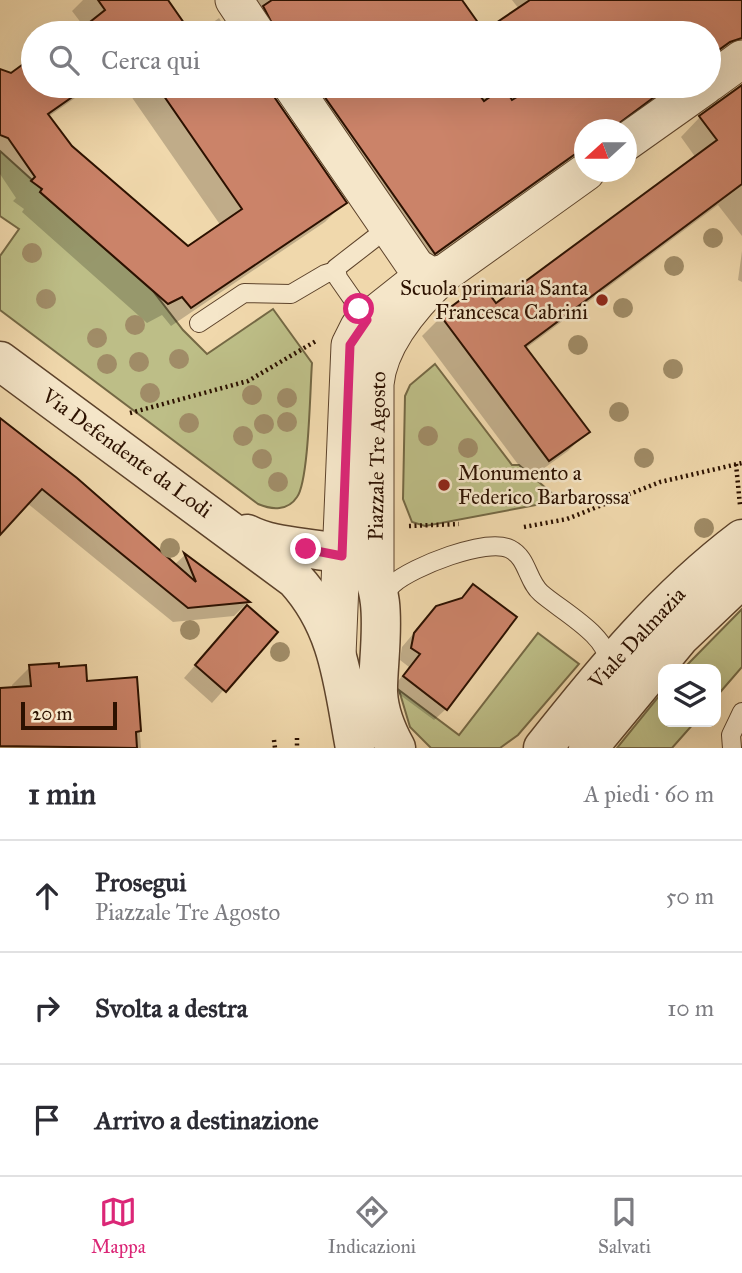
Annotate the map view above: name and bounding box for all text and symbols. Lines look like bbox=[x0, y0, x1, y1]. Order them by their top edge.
search box bbox=[21, 21, 721, 98]
icon: search bbox=[45, 41, 83, 79]
text: Cerca qui bbox=[101, 44, 200, 76]
north arrow bbox=[574, 119, 637, 182]
place label: Scuola primaria Santa Francesca Cabrini bbox=[400, 275, 588, 325]
marker: Scuola primaria Santa Francesca Cabrini bbox=[594, 292, 610, 308]
route start bbox=[343, 293, 374, 324]
street label: Piazzale Tre Agosto bbox=[363, 371, 391, 541]
street label: Via Defendente da Lodi bbox=[36, 382, 217, 524]
place label: Monumento a Federico Barbarossa bbox=[458, 460, 629, 510]
marker: Monumento a Federico Barbarossa bbox=[436, 477, 452, 493]
route end bbox=[290, 533, 321, 564]
street label: Viale Dalmazia bbox=[582, 581, 691, 695]
map controls bbox=[658, 664, 721, 727]
button: layers bbox=[658, 664, 721, 727]
scale bar bbox=[21, 699, 117, 731]
text: 20 m bbox=[32, 702, 73, 725]
text: 1 min bbox=[28, 776, 96, 812]
text: A piedi · 60 m bbox=[584, 780, 714, 808]
text: Prosegui bbox=[95, 866, 186, 898]
icon: ahead bbox=[28, 877, 66, 915]
text: 50 m bbox=[666, 882, 714, 910]
text: Piazzale Tre Agosto bbox=[95, 898, 280, 926]
icon: right bbox=[28, 989, 66, 1027]
text: Svolta a destra bbox=[95, 992, 248, 1024]
text: 10 m bbox=[667, 994, 714, 1022]
icon: arrive bbox=[28, 1101, 66, 1139]
text: Arrivo a destinazione bbox=[95, 1104, 319, 1136]
tab: Mappa bbox=[91, 1193, 146, 1258]
tab: Indicazioni bbox=[328, 1193, 416, 1258]
tab: Salvati bbox=[598, 1193, 651, 1258]

